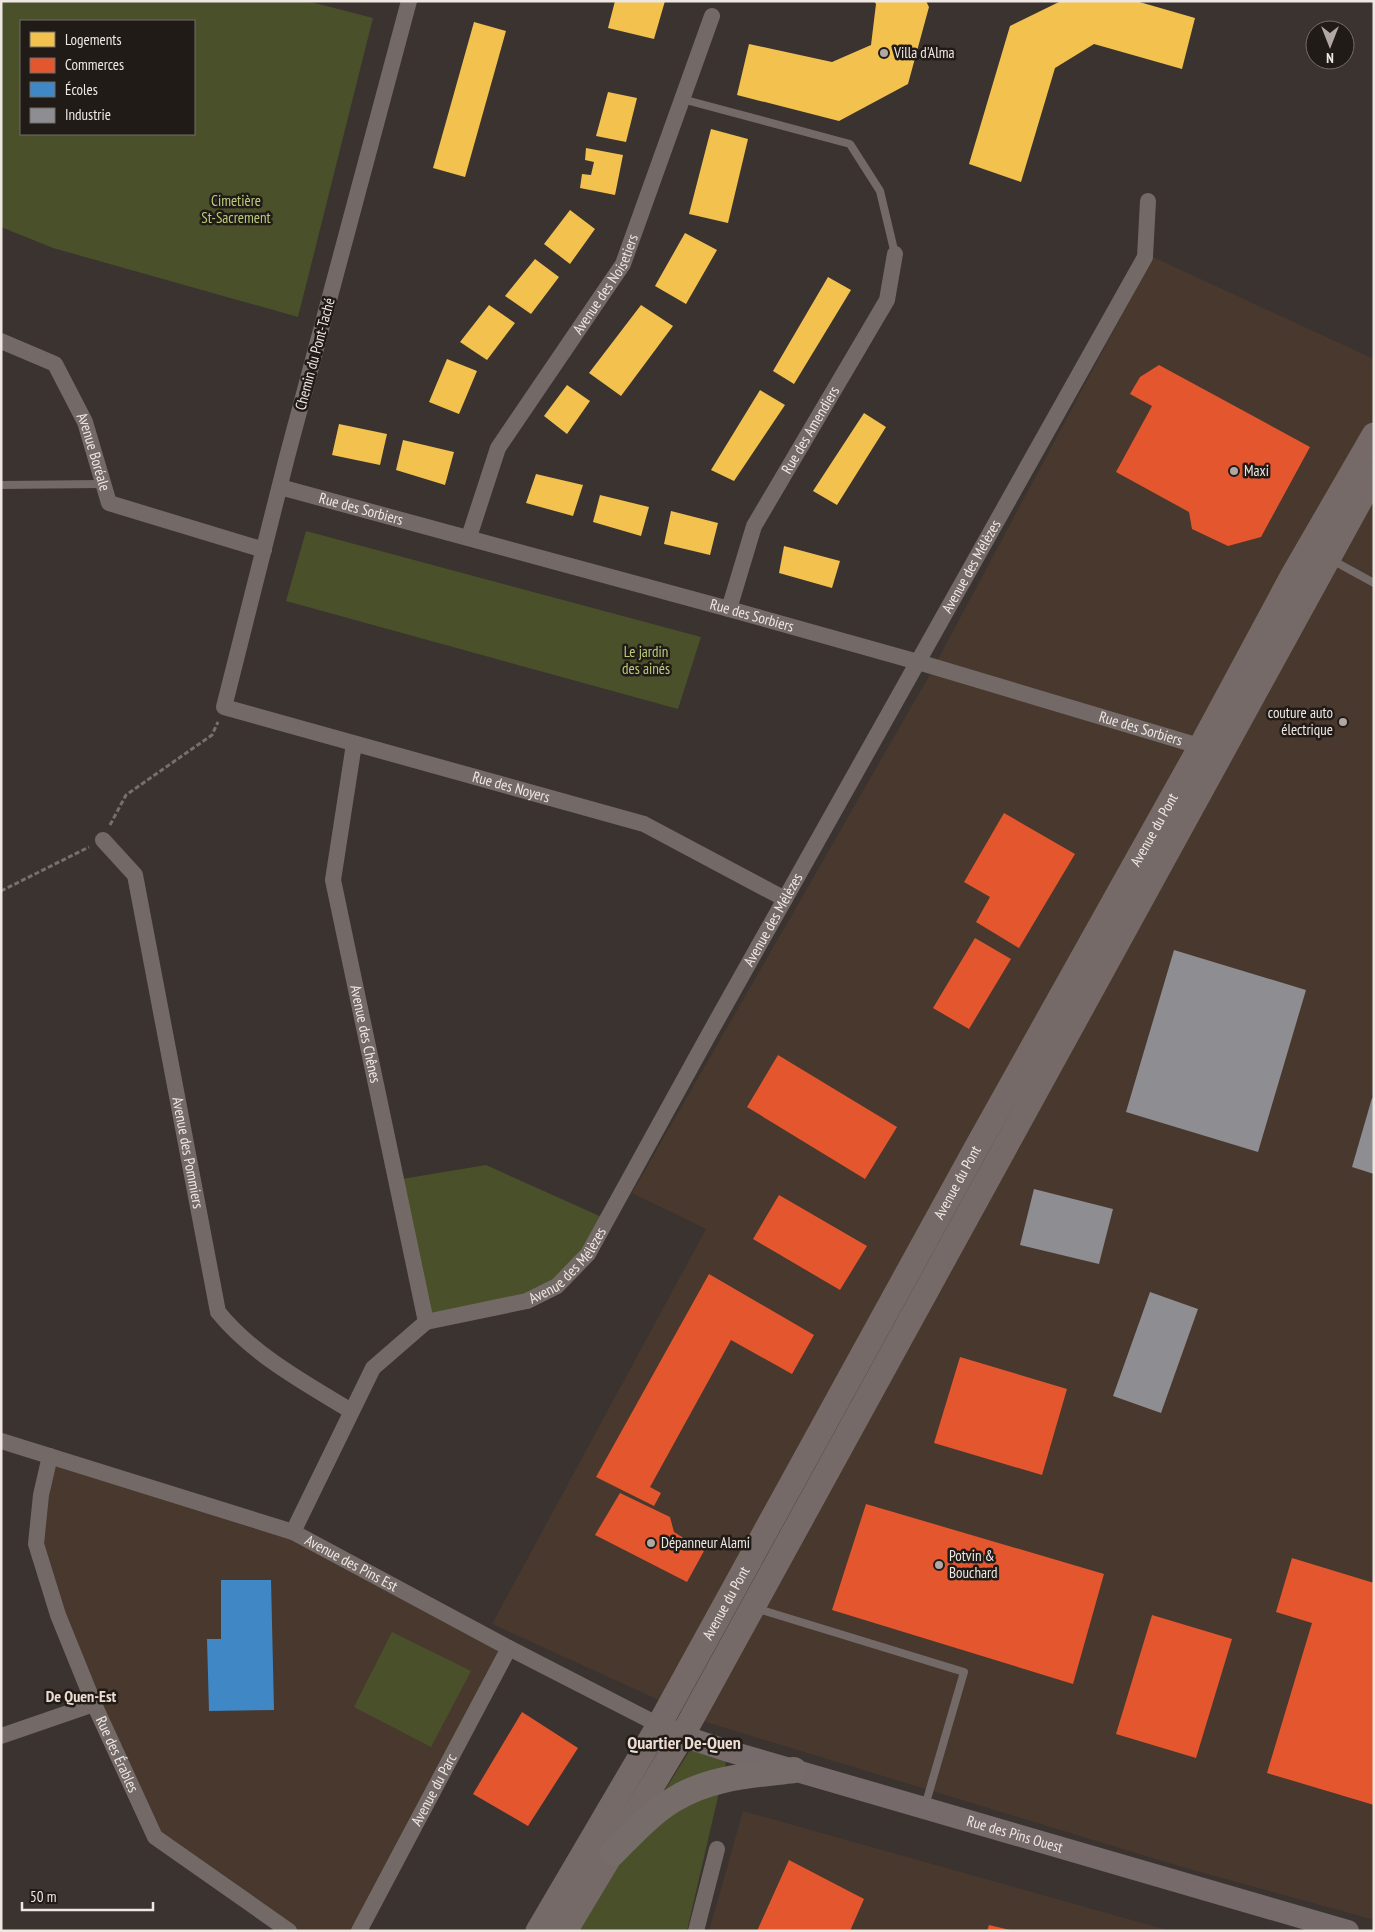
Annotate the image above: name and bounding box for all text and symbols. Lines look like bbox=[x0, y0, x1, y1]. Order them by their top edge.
legend bbox=[20, 20, 195, 135]
north arrow bbox=[1305, 20, 1355, 70]
text: Logements bbox=[65, 30, 121, 49]
place label: Villa d'Alma bbox=[893, 43, 954, 62]
marker: Villa d'Alma bbox=[878, 47, 890, 59]
text: N bbox=[1326, 49, 1334, 67]
text: Commerces bbox=[65, 55, 124, 74]
text: Écoles bbox=[65, 80, 98, 99]
text: Industrie bbox=[65, 105, 111, 124]
park label: Cimetière St-Sacrement bbox=[201, 191, 271, 227]
street label: Avenue des Noisetiers bbox=[568, 231, 642, 338]
street label: Chemin du Pont-Taché bbox=[290, 296, 339, 412]
street label: Rue des Amendiers bbox=[777, 383, 843, 477]
street label: Avenue Boréale bbox=[73, 409, 115, 493]
place label: Maxi bbox=[1244, 461, 1269, 480]
marker: Maxi bbox=[1228, 465, 1240, 477]
street label: Rue des Sorbiers bbox=[317, 488, 405, 529]
street label: Avenue des Mélèzes bbox=[937, 516, 1005, 616]
street label: Rue des Sorbiers bbox=[708, 594, 796, 636]
park label: Le jardin des ainés bbox=[622, 642, 670, 678]
place label: couture auto électrique bbox=[1268, 703, 1333, 739]
street label: Rue des Sorbiers bbox=[1097, 707, 1185, 750]
marker: couture auto électrique bbox=[1337, 716, 1349, 728]
street label: Rue des Noyers bbox=[470, 767, 552, 806]
street label: Avenue du Pont bbox=[1126, 790, 1182, 869]
street label: Avenue des Mélèzes bbox=[739, 870, 806, 970]
street label: Avenue des Chênes bbox=[346, 983, 385, 1085]
street label: Avenue des Pommiers bbox=[168, 1095, 208, 1210]
street label: Avenue du Pont bbox=[929, 1142, 985, 1222]
street label: Avenue des Mélèzes bbox=[525, 1224, 610, 1308]
street label: Avenue des Pins Est bbox=[302, 1530, 401, 1596]
place label: Dépanneur Alami bbox=[661, 1533, 750, 1552]
marker: Dépanneur Alami bbox=[645, 1537, 657, 1549]
place label: Potvin & Bouchard bbox=[949, 1546, 998, 1582]
marker: Potvin & Bouchard bbox=[933, 1559, 945, 1571]
street label: Avenue du Pont bbox=[698, 1563, 753, 1643]
district label: De Quen-Est bbox=[46, 1686, 117, 1706]
street label: Rue des Érables bbox=[92, 1713, 143, 1795]
district label: Quartier De-Quen bbox=[627, 1731, 741, 1754]
street label: Avenue du Parc bbox=[407, 1749, 461, 1829]
street label: Rue des Pins Ouest bbox=[965, 1811, 1065, 1857]
scale bar bbox=[22, 1880, 154, 1912]
text: 50 m bbox=[30, 1887, 56, 1906]

